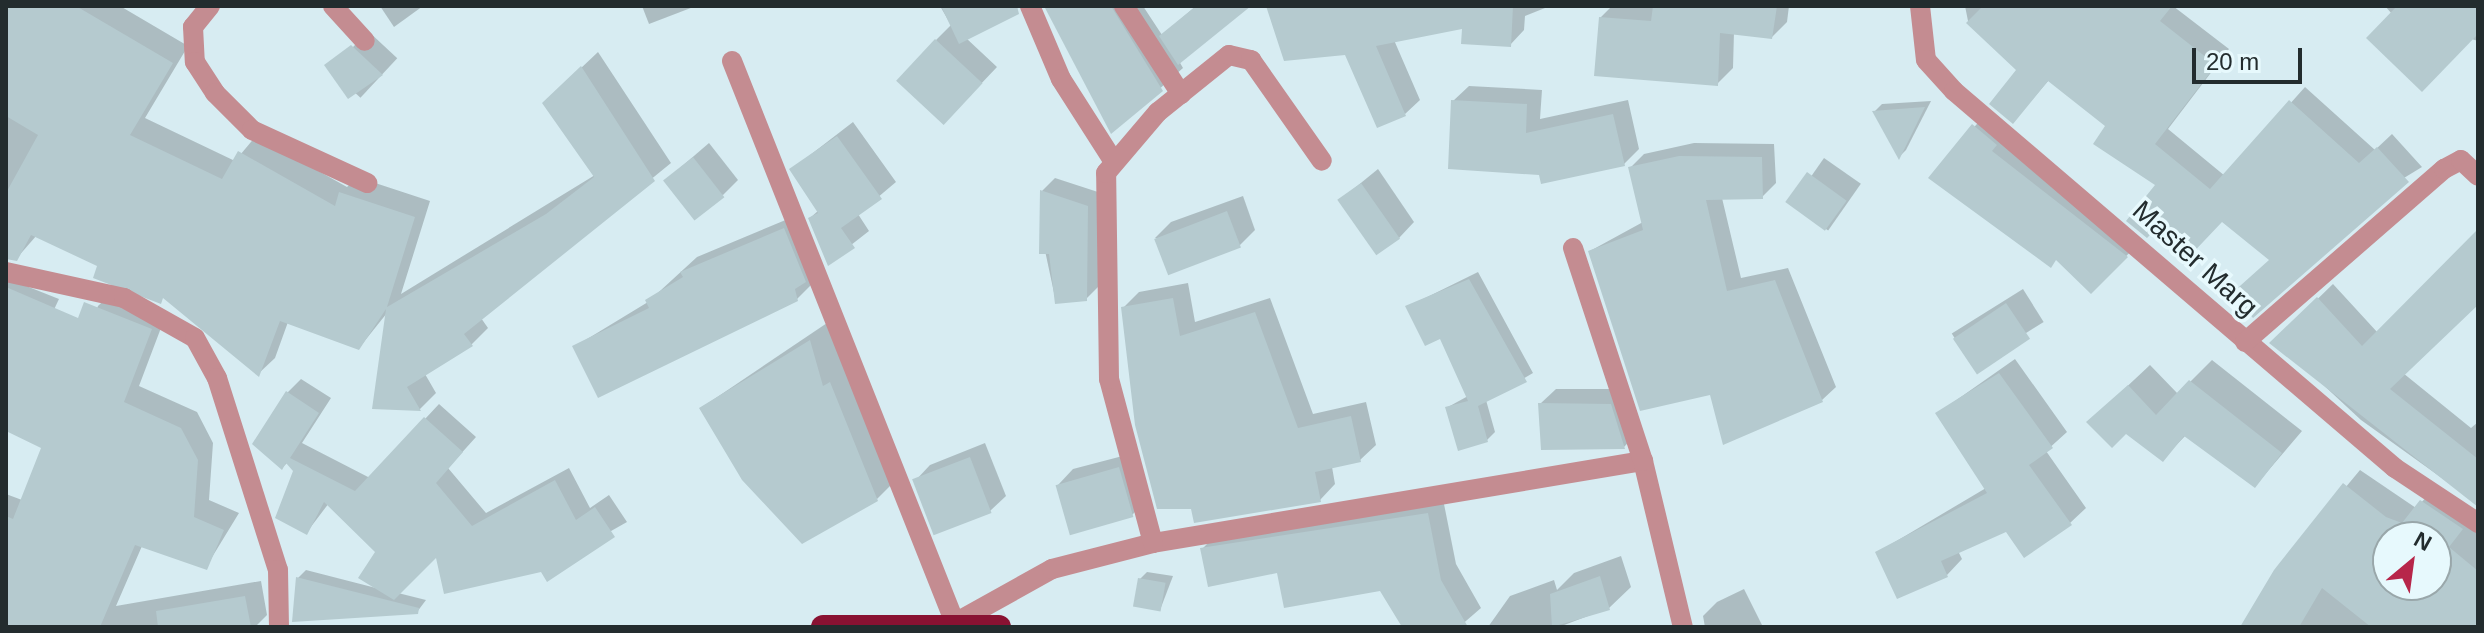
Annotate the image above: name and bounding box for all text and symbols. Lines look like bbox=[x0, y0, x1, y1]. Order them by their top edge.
scale bar bbox=[2196, 32, 2306, 82]
text: 20 m bbox=[2206, 48, 2259, 75]
street label: Master Marg bbox=[2125, 194, 2265, 324]
north arrow bbox=[2372, 521, 2452, 601]
text: N bbox=[2410, 527, 2436, 556]

